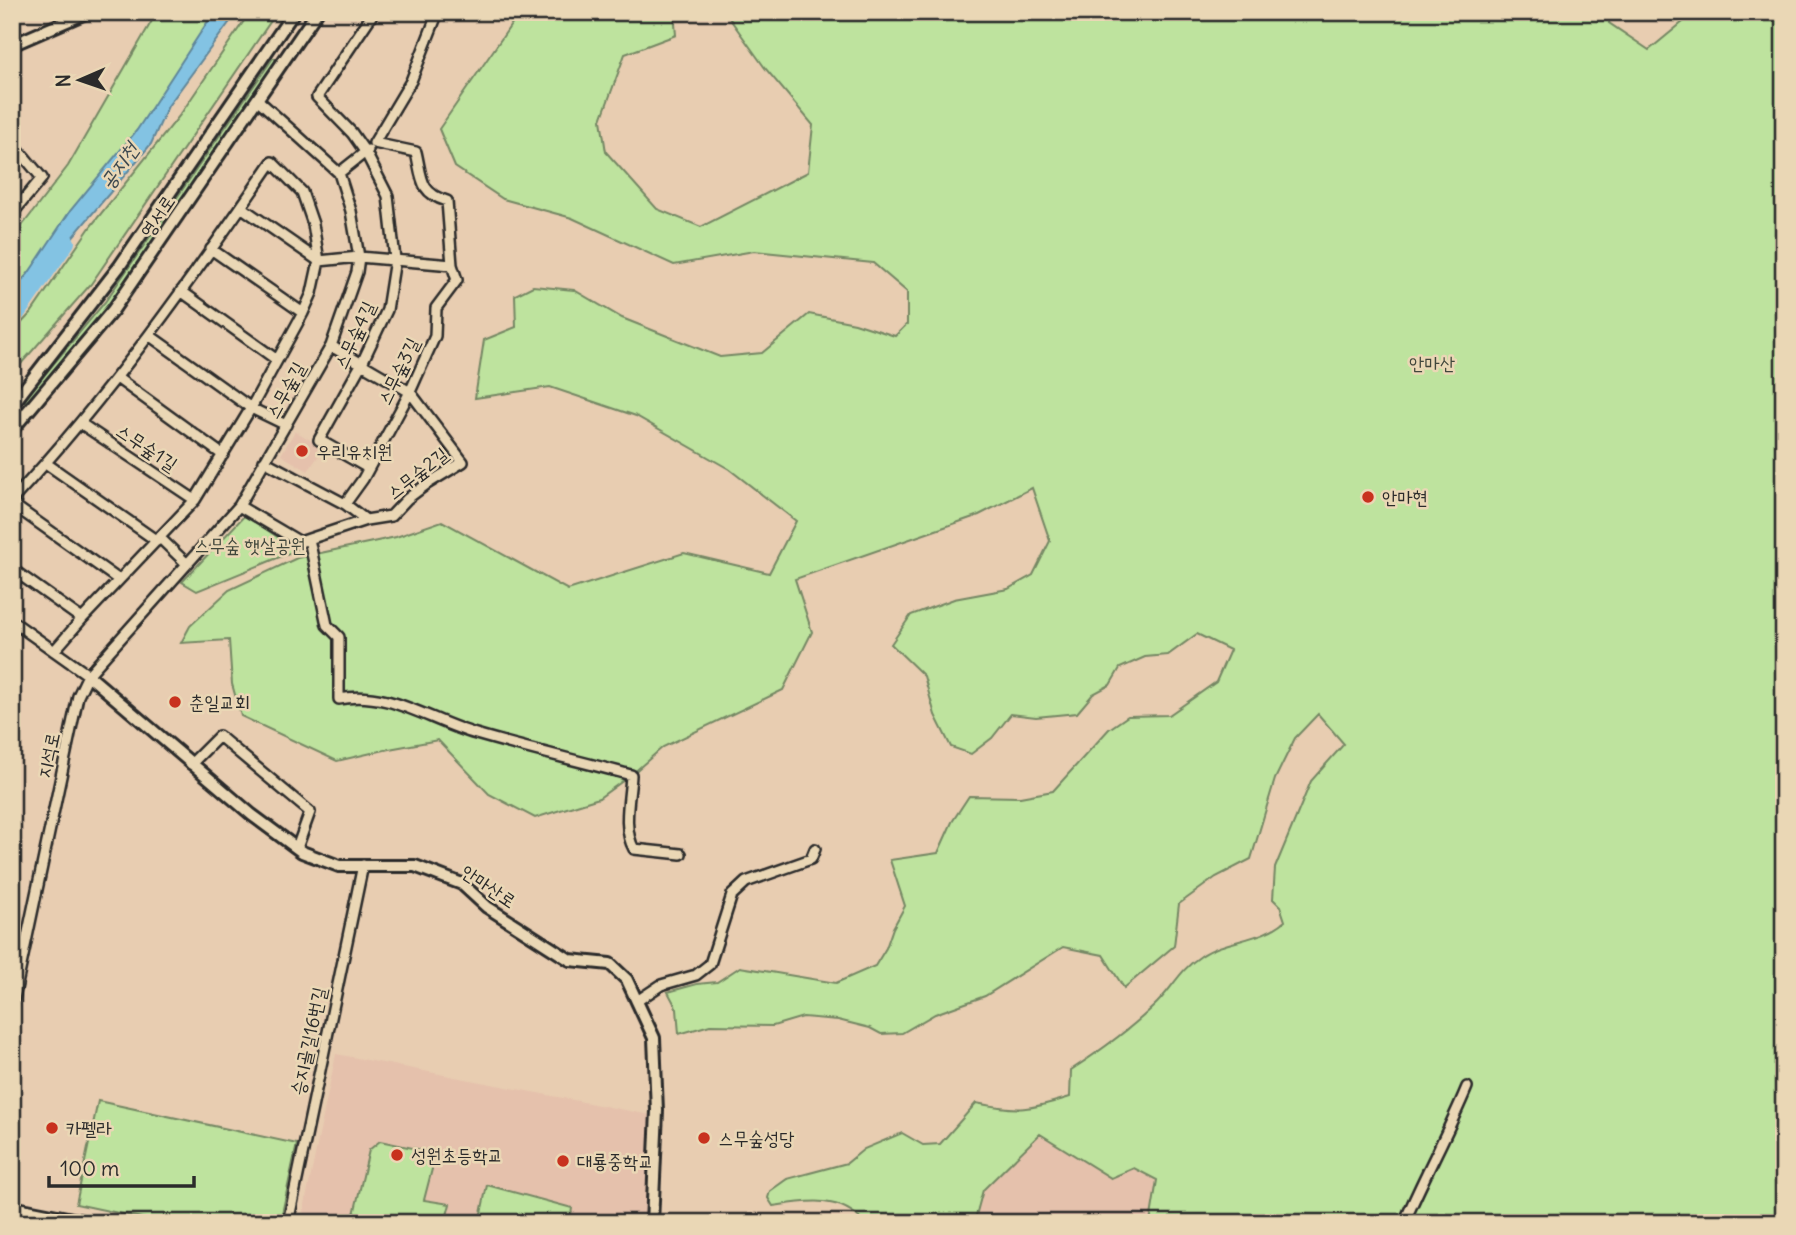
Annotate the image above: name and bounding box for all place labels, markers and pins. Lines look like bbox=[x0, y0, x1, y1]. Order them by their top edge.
place label: 우리유치원 bbox=[316, 439, 392, 463]
marker: 우리유치원 bbox=[294, 443, 310, 459]
place label: 안마현 bbox=[1382, 485, 1428, 509]
marker: 안마현 bbox=[1360, 489, 1376, 505]
place label: 춘일교회 bbox=[189, 690, 250, 714]
marker: 춘일교회 bbox=[167, 694, 183, 710]
place label: 카펠라 bbox=[66, 1116, 113, 1140]
marker: 카펠라 bbox=[44, 1120, 60, 1136]
place label: 스무숲성당 bbox=[718, 1126, 794, 1150]
marker: 스무숲성당 bbox=[696, 1130, 712, 1146]
place label: 성원초등학교 bbox=[411, 1143, 503, 1167]
marker: 성원초등학교 bbox=[389, 1147, 405, 1163]
place label: 대룡중학교 bbox=[577, 1149, 653, 1173]
marker: 대룡중학교 bbox=[555, 1153, 571, 1169]

